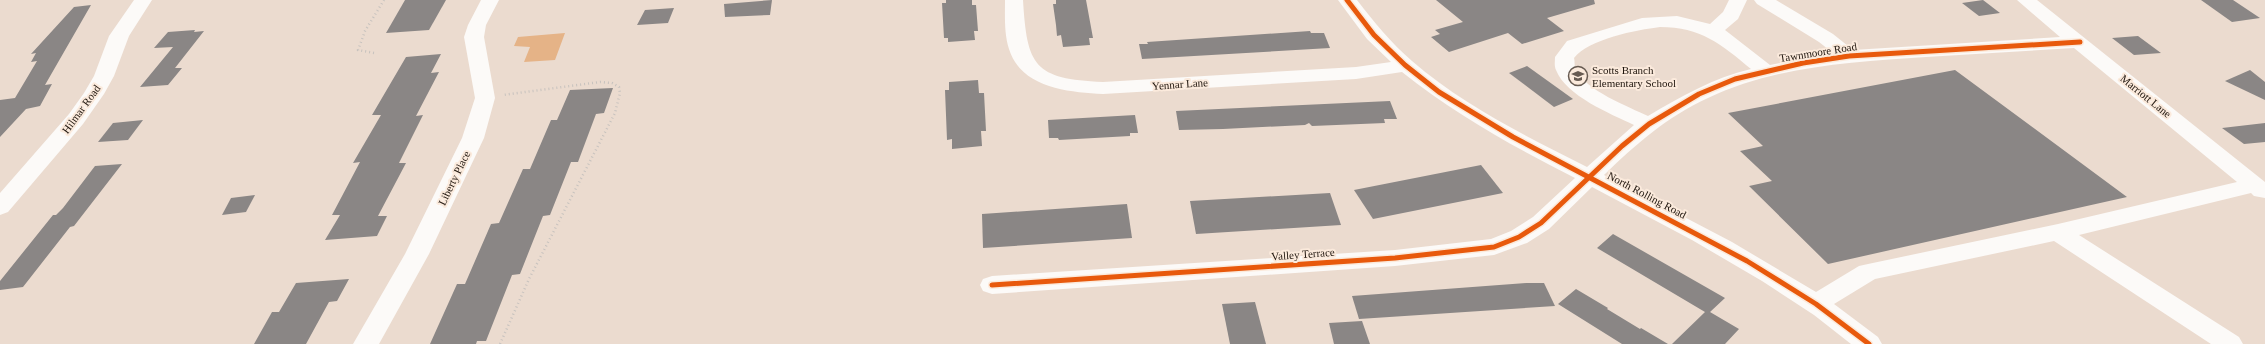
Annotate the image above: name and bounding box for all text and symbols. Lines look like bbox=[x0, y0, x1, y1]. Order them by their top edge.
street label: Tawnmoore Road bbox=[1778, 40, 1858, 64]
place label: Scotts Branch Elementary School bbox=[1592, 64, 1676, 89]
school or university icon: Scotts Branch Elementary School bbox=[1567, 65, 1589, 87]
street label: Marriott Lane bbox=[2118, 72, 2174, 120]
street label: Yennar Lane bbox=[1152, 76, 1208, 92]
street label: Hilmar Road bbox=[59, 82, 103, 136]
street label: Liberty Place bbox=[436, 149, 472, 207]
street label: North Rolling Road bbox=[1606, 169, 1689, 221]
street label: Valley Terrace bbox=[1271, 246, 1335, 262]

